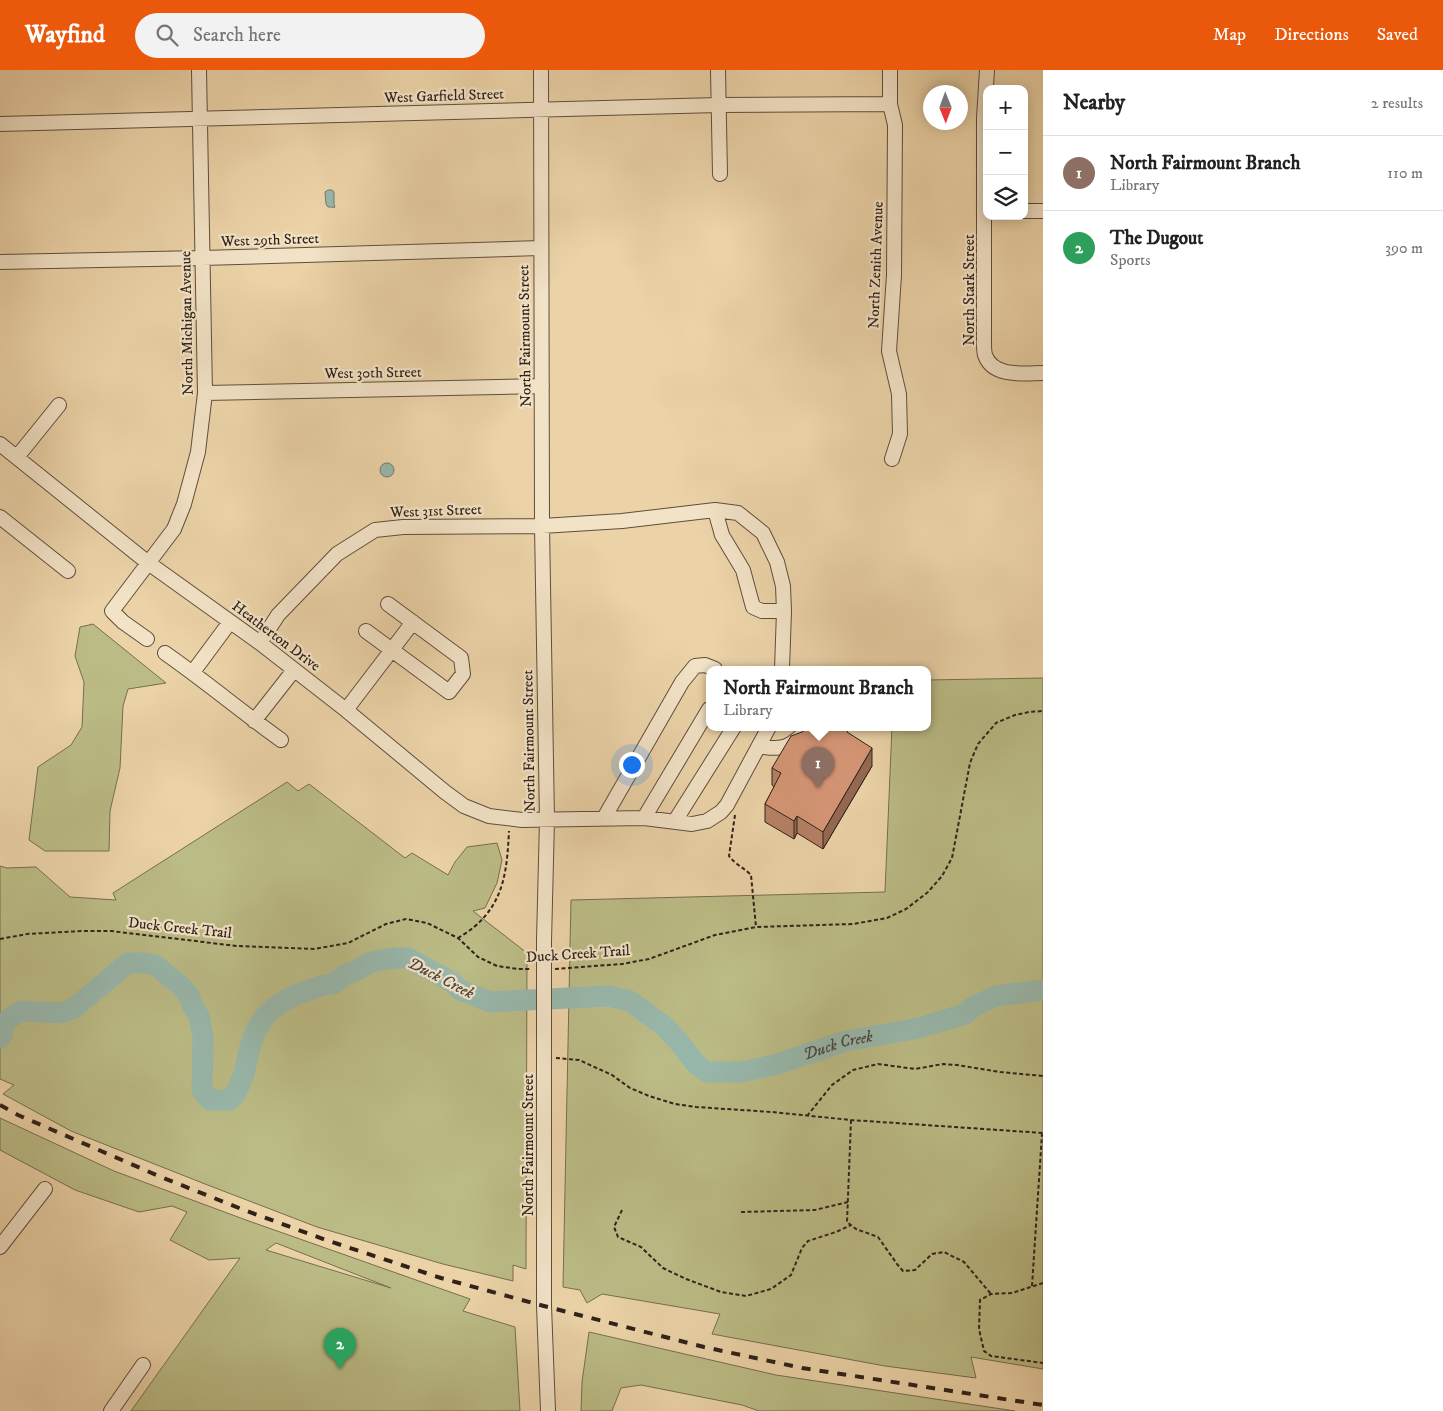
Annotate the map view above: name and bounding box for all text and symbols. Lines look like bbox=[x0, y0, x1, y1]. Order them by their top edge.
search box bbox=[135, 13, 485, 58]
text: Wayfind bbox=[25, 20, 105, 50]
icon: search bbox=[153, 21, 181, 49]
text: Search here bbox=[193, 24, 281, 47]
text: Map bbox=[1213, 24, 1246, 46]
text: Directions bbox=[1274, 24, 1349, 46]
text: Saved bbox=[1377, 24, 1418, 46]
street label: West Garfield Street bbox=[383, 84, 505, 108]
north arrow bbox=[923, 85, 968, 130]
map controls bbox=[983, 85, 1028, 220]
button: + bbox=[983, 85, 1028, 130]
text: Nearby bbox=[1063, 90, 1125, 116]
text: 2 results bbox=[1371, 93, 1423, 113]
button: − bbox=[983, 130, 1028, 175]
text: North Fairmount Branch bbox=[1110, 152, 1300, 175]
text: 1 bbox=[1076, 163, 1082, 183]
text: 110 m bbox=[1387, 163, 1423, 183]
button: layers bbox=[983, 175, 1028, 220]
text: Library bbox=[1110, 175, 1159, 195]
street label: North Zenith Avenue bbox=[864, 201, 888, 329]
text: The Dugout bbox=[1110, 227, 1203, 250]
street label: West 29th Street bbox=[219, 229, 320, 251]
street label: North Stark Street bbox=[960, 234, 979, 346]
text: 2 bbox=[1075, 238, 1083, 258]
text: 390 m bbox=[1385, 238, 1423, 258]
text: Sports bbox=[1110, 250, 1151, 270]
street label: North Michigan Avenue bbox=[176, 251, 198, 395]
street label: North Fairmount Street bbox=[514, 265, 536, 407]
street label: West 30th Street bbox=[323, 363, 422, 383]
street label: West 31st Street bbox=[389, 500, 482, 522]
street label: Heatherton Drive bbox=[228, 597, 324, 675]
popup bbox=[706, 666, 931, 731]
street label: North Fairmount Street bbox=[518, 670, 540, 812]
text: North Fairmount Branch bbox=[723, 677, 914, 700]
text: Library bbox=[723, 700, 773, 720]
pin: 1 bbox=[802, 747, 834, 788]
your location bbox=[619, 752, 645, 778]
street label: Duck Creek Trail bbox=[127, 913, 233, 943]
street label: Duck Creek Trail bbox=[525, 941, 631, 967]
water label: Duck Creek bbox=[405, 953, 478, 1003]
water label: Duck Creek bbox=[800, 1026, 875, 1065]
street label: North Fairmount Street bbox=[519, 1074, 538, 1216]
pin: 2 bbox=[324, 1328, 356, 1369]

